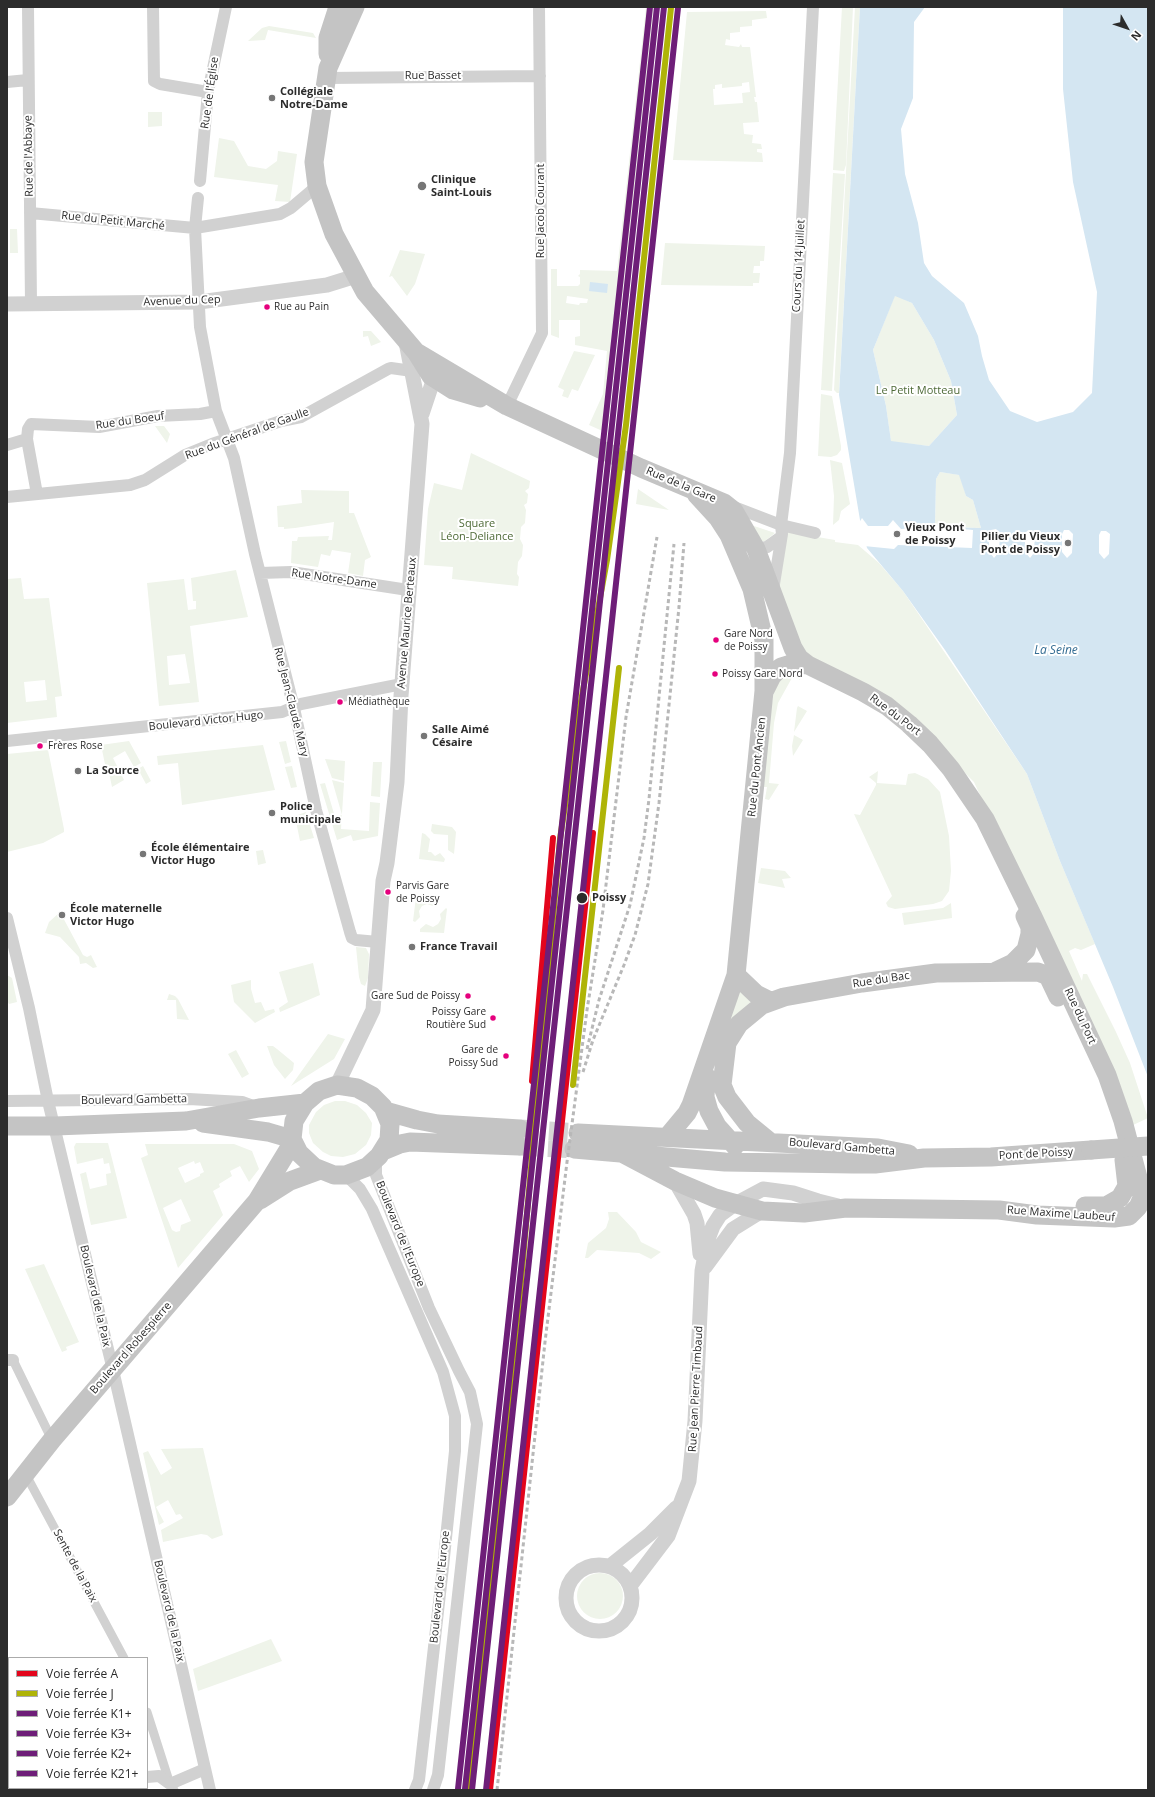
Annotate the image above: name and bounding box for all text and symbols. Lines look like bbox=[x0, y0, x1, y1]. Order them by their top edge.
north arrow bbox=[1107, 8, 1147, 48]
text: N bbox=[1128, 28, 1145, 44]
street label: Rue de l'Église bbox=[198, 56, 222, 130]
street label: Rue Basset bbox=[405, 69, 461, 83]
place label: Collégiale Notre-Dame bbox=[280, 85, 348, 111]
marker: Collégiale Notre-Dame bbox=[267, 93, 277, 103]
street label: Rue de l'Abbaye bbox=[22, 115, 36, 197]
street label: Rue Jacob Courant bbox=[534, 164, 548, 258]
place label: Clinique Saint-Louis bbox=[431, 173, 492, 199]
marker: Clinique Saint-Louis bbox=[416, 180, 428, 192]
street label: Rue du Petit Marché bbox=[61, 209, 165, 233]
street label: Cours du 14 Juillet bbox=[790, 219, 808, 313]
street label: Avenue du Cep bbox=[143, 293, 221, 309]
place label: Rue au Pain bbox=[274, 301, 329, 313]
marker: Rue au Pain bbox=[262, 302, 272, 312]
park label: Le Petit Motteau bbox=[876, 384, 960, 398]
street label: Rue du Général de Gaulle bbox=[183, 405, 311, 463]
street label: Rue du Boeuf bbox=[95, 410, 165, 432]
street label: Rue de la Gare bbox=[644, 464, 718, 506]
park label: Square Léon-Deliance bbox=[441, 517, 513, 543]
place label: Vieux Pont de Poissy bbox=[905, 521, 964, 547]
marker: Vieux Pont de Poissy bbox=[892, 529, 902, 539]
place label: Pilier du Vieux Pont de Poissy bbox=[981, 530, 1060, 556]
marker: Pilier du Vieux Pont de Poissy bbox=[1063, 538, 1073, 548]
street label: Avenue Maurice Berteaux bbox=[395, 557, 419, 689]
street label: Rue Notre-Dame bbox=[290, 566, 378, 592]
place label: Gare Nord de Poissy bbox=[724, 628, 773, 652]
marker: Gare Nord de Poissy bbox=[711, 635, 721, 645]
water label: La Seine bbox=[1034, 644, 1078, 658]
street label: Rue Jean-Claude Mary bbox=[271, 646, 311, 758]
place label: Poissy Gare Nord bbox=[722, 668, 803, 680]
marker: Poissy Gare Nord bbox=[710, 669, 720, 679]
street label: Rue du Port bbox=[867, 692, 923, 738]
place label: Médiathèque bbox=[348, 696, 410, 708]
marker: Médiathèque bbox=[335, 697, 345, 707]
street label: Boulevard Victor Hugo bbox=[148, 708, 264, 734]
street label: Rue du Pont Ancien bbox=[745, 716, 769, 818]
place label: Salle Aimé Césaire bbox=[432, 723, 489, 749]
marker: Salle Aimé Césaire bbox=[419, 731, 429, 741]
place label: Frères Rose bbox=[48, 740, 102, 752]
marker: Frères Rose bbox=[35, 741, 45, 751]
place label: La Source bbox=[86, 764, 139, 778]
marker: La Source bbox=[73, 766, 83, 776]
place label: Police municipale bbox=[280, 800, 341, 826]
marker: Police municipale bbox=[267, 808, 277, 818]
place label: École élémentaire Victor Hugo bbox=[151, 841, 249, 867]
marker: École élémentaire Victor Hugo bbox=[138, 849, 148, 859]
place label: Parvis Gare de Poissy bbox=[396, 880, 449, 904]
marker: Parvis Gare de Poissy bbox=[383, 887, 393, 897]
marker: Poissy bbox=[575, 891, 589, 905]
place label: Poissy bbox=[592, 891, 626, 905]
place label: École maternelle Victor Hugo bbox=[70, 902, 162, 928]
marker: École maternelle Victor Hugo bbox=[57, 910, 67, 920]
place label: France Travail bbox=[420, 940, 498, 954]
marker: France Travail bbox=[407, 942, 417, 952]
street label: Rue du Bac bbox=[852, 969, 910, 991]
street label: Rue du Port bbox=[1061, 986, 1099, 1046]
place label: Gare Sud de Poissy bbox=[371, 990, 460, 1002]
marker: Gare Sud de Poissy bbox=[463, 991, 473, 1001]
place label: Poissy Gare Routière Sud bbox=[426, 1006, 486, 1030]
marker: Poissy Gare Routière Sud bbox=[488, 1013, 498, 1023]
place label: Gare de Poissy Sud bbox=[449, 1044, 498, 1068]
marker: Gare de Poissy Sud bbox=[501, 1051, 511, 1061]
street label: Boulevard Gambetta bbox=[81, 1092, 187, 1108]
street label: Boulevard Gambetta bbox=[788, 1136, 896, 1158]
street label: Pont de Poissy bbox=[998, 1145, 1074, 1163]
street label: Boulevard de l'Europe bbox=[373, 1179, 427, 1289]
street label: Rue Maxime Laubeuf bbox=[1007, 1204, 1115, 1224]
street label: Boulevard de la Paix bbox=[77, 1244, 113, 1348]
street label: Boulevard Robespierre bbox=[87, 1299, 175, 1397]
street label: Rue Jean Pierre Timbaud bbox=[686, 1326, 706, 1452]
street label: Sente de la Paix bbox=[50, 1527, 100, 1605]
street label: Boulevard de l'Europe bbox=[428, 1530, 452, 1644]
street label: Boulevard de la Paix bbox=[151, 1559, 187, 1663]
legend bbox=[8, 1657, 148, 1789]
text: Voie ferrée A bbox=[46, 1665, 118, 1682]
text: Voie ferrée J bbox=[46, 1685, 114, 1702]
text: Voie ferrée K1+ bbox=[46, 1705, 132, 1722]
text: Voie ferrée K3+ bbox=[46, 1725, 132, 1742]
text: Voie ferrée K2+ bbox=[46, 1745, 132, 1762]
text: Voie ferrée K21+ bbox=[46, 1765, 138, 1782]

